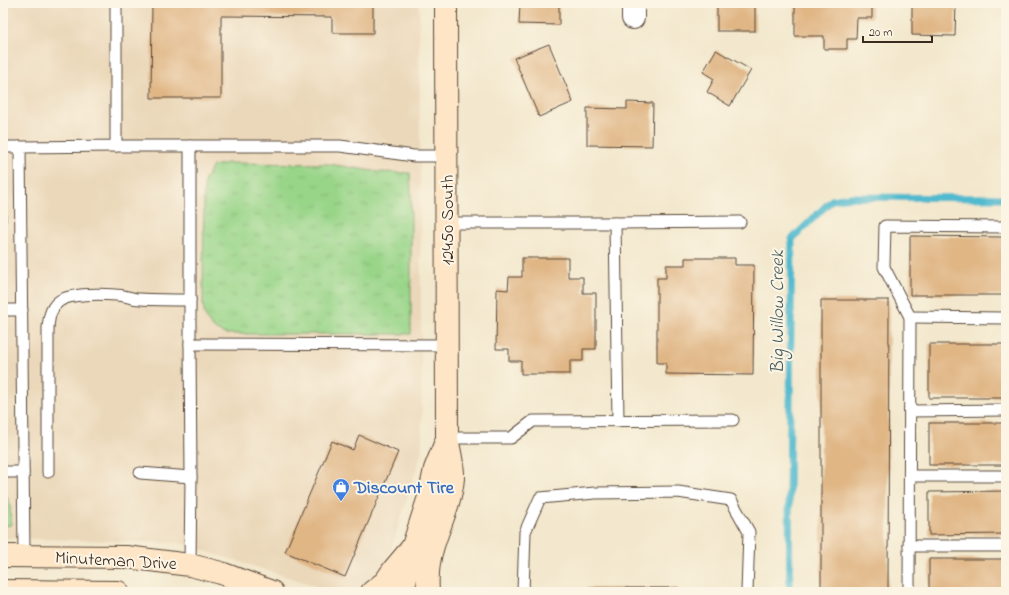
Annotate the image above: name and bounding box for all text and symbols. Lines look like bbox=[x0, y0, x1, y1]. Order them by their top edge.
scale bar bbox=[863, 18, 932, 44]
text: 20 m bbox=[869, 24, 892, 42]
street label: 12450 South bbox=[436, 175, 462, 265]
water label: Big Willow Creek bbox=[765, 249, 793, 374]
place label: Discount Tire bbox=[353, 476, 455, 502]
shop icon: Discount Tire bbox=[331, 477, 351, 502]
street label: Minuteman Drive bbox=[54, 546, 178, 578]

